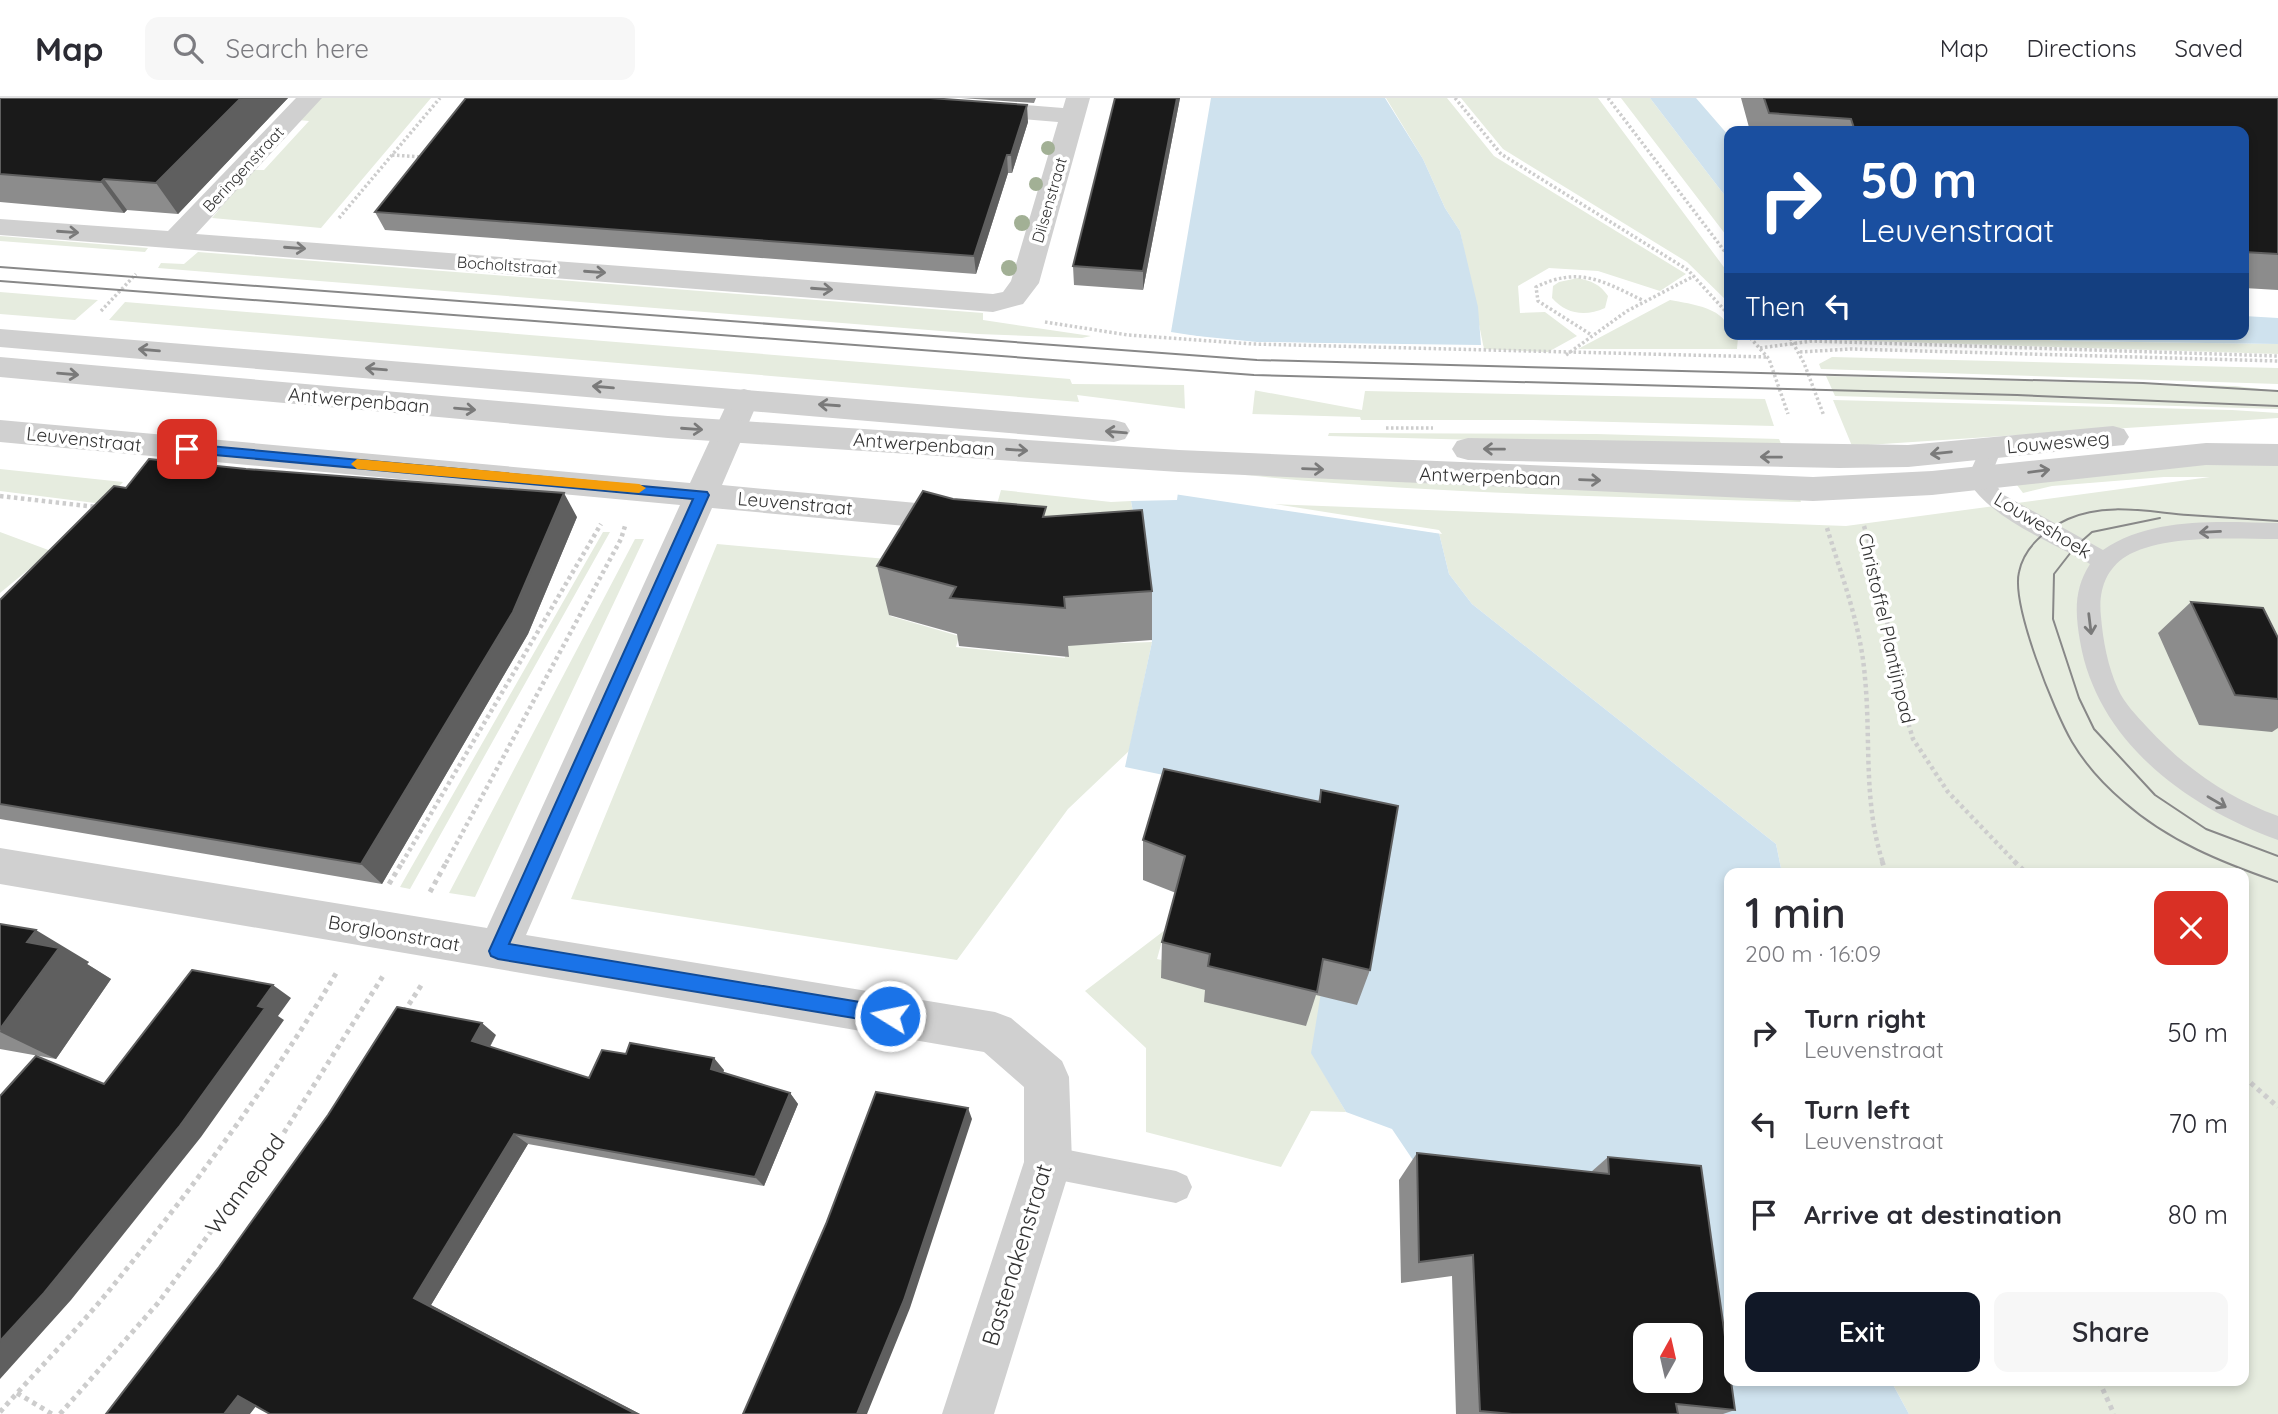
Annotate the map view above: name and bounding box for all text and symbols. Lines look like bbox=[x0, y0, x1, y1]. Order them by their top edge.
search box bbox=[145, 17, 635, 80]
text: Map bbox=[35, 28, 103, 69]
icon: search bbox=[169, 29, 207, 67]
text: Search here bbox=[225, 32, 369, 65]
text: Map bbox=[1940, 33, 1989, 63]
text: Directions bbox=[2027, 33, 2137, 63]
text: Saved bbox=[2175, 33, 2243, 63]
street label: Beringenstraat bbox=[198, 122, 288, 216]
text: 50 m bbox=[1860, 149, 1977, 210]
icon: right bbox=[1745, 154, 1836, 245]
street label: Dilsenstraat bbox=[1027, 155, 1071, 245]
text: Leuvenstraat bbox=[1860, 210, 2054, 250]
one-way arrow bbox=[56, 226, 79, 239]
one-way arrow bbox=[283, 242, 306, 255]
street label: Bocholtstraat bbox=[456, 252, 558, 278]
one-way arrow bbox=[583, 266, 606, 279]
one-way arrow bbox=[810, 283, 833, 296]
icon: left bbox=[1819, 287, 1857, 325]
text: Then bbox=[1745, 290, 1805, 323]
one-way arrow bbox=[138, 343, 161, 356]
one-way arrow bbox=[365, 362, 388, 375]
one-way arrow bbox=[56, 368, 79, 381]
one-way arrow bbox=[592, 380, 614, 393]
street label: Antwerpenbaan bbox=[287, 382, 431, 418]
one-way arrow bbox=[818, 398, 841, 411]
one-way arrow bbox=[454, 403, 476, 416]
pin bbox=[157, 419, 217, 479]
street label: Leuvenstraat bbox=[25, 421, 143, 457]
one-way arrow bbox=[680, 422, 703, 435]
one-way arrow bbox=[1105, 425, 1127, 438]
street label: Louwesweg bbox=[2006, 426, 2110, 458]
street label: Antwerpenbaan bbox=[852, 427, 996, 461]
icon: arrive bbox=[168, 430, 206, 468]
one-way arrow bbox=[1483, 443, 1506, 456]
one-way arrow bbox=[1005, 444, 1028, 457]
one-way arrow bbox=[1930, 446, 1953, 459]
one-way arrow bbox=[1760, 450, 1783, 463]
one-way arrow bbox=[1302, 462, 1325, 475]
street label: Antwerpenbaan bbox=[1419, 462, 1561, 490]
one-way arrow bbox=[2028, 464, 2050, 477]
one-way arrow bbox=[1578, 473, 1601, 486]
street label: Leuvenstraat bbox=[736, 486, 854, 520]
street label: Louweshoek bbox=[1990, 487, 2096, 563]
one-way arrow bbox=[2199, 526, 2222, 539]
street label: Christoffel Plantijnpad bbox=[1853, 530, 1921, 726]
one-way arrow bbox=[2083, 612, 2096, 635]
one-way arrow bbox=[2206, 795, 2226, 809]
text: 1 min bbox=[1745, 886, 1846, 939]
button: close bbox=[2154, 891, 2228, 965]
street label: Borgloonstraat bbox=[326, 910, 462, 956]
text: 200 m · 16:09 bbox=[1745, 939, 1881, 968]
position arrow bbox=[853, 979, 927, 1053]
text: Turn right bbox=[1804, 1002, 1926, 1035]
icon: right bbox=[1745, 1014, 1783, 1052]
text: 50 m bbox=[2168, 1016, 2228, 1049]
text: Leuvenstraat bbox=[1804, 1035, 1944, 1064]
text: Turn left bbox=[1804, 1093, 1911, 1126]
icon: left bbox=[1745, 1105, 1783, 1143]
text: 70 m bbox=[2168, 1107, 2228, 1140]
text: Leuvenstraat bbox=[1804, 1126, 1944, 1155]
street label: Wannepad bbox=[198, 1128, 291, 1240]
street label: Bastenakenstraat bbox=[975, 1160, 1058, 1349]
icon: arrive bbox=[1745, 1196, 1783, 1234]
text: Arrive at destination bbox=[1804, 1198, 2062, 1231]
text: 80 m bbox=[2168, 1198, 2228, 1231]
button: Exit bbox=[1745, 1292, 1980, 1372]
button: Share bbox=[1994, 1292, 2228, 1372]
north arrow bbox=[1633, 1323, 1703, 1393]
map controls bbox=[1633, 1323, 1703, 1393]

